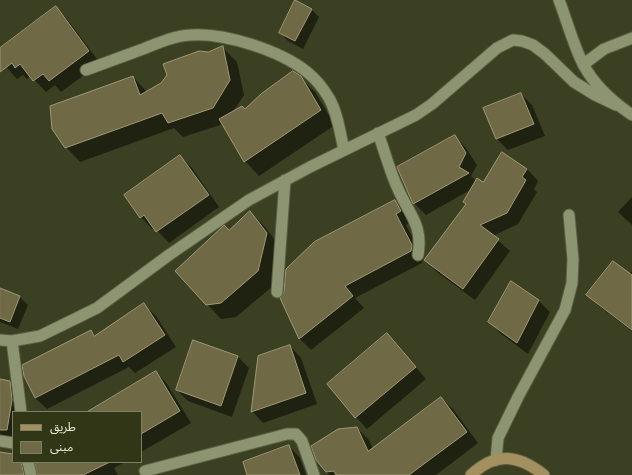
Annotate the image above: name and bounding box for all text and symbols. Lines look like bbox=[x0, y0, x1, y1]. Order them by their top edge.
legend bbox=[12, 411, 142, 463]
text: طريق bbox=[50, 420, 76, 434]
text: مبنى bbox=[50, 440, 73, 454]

